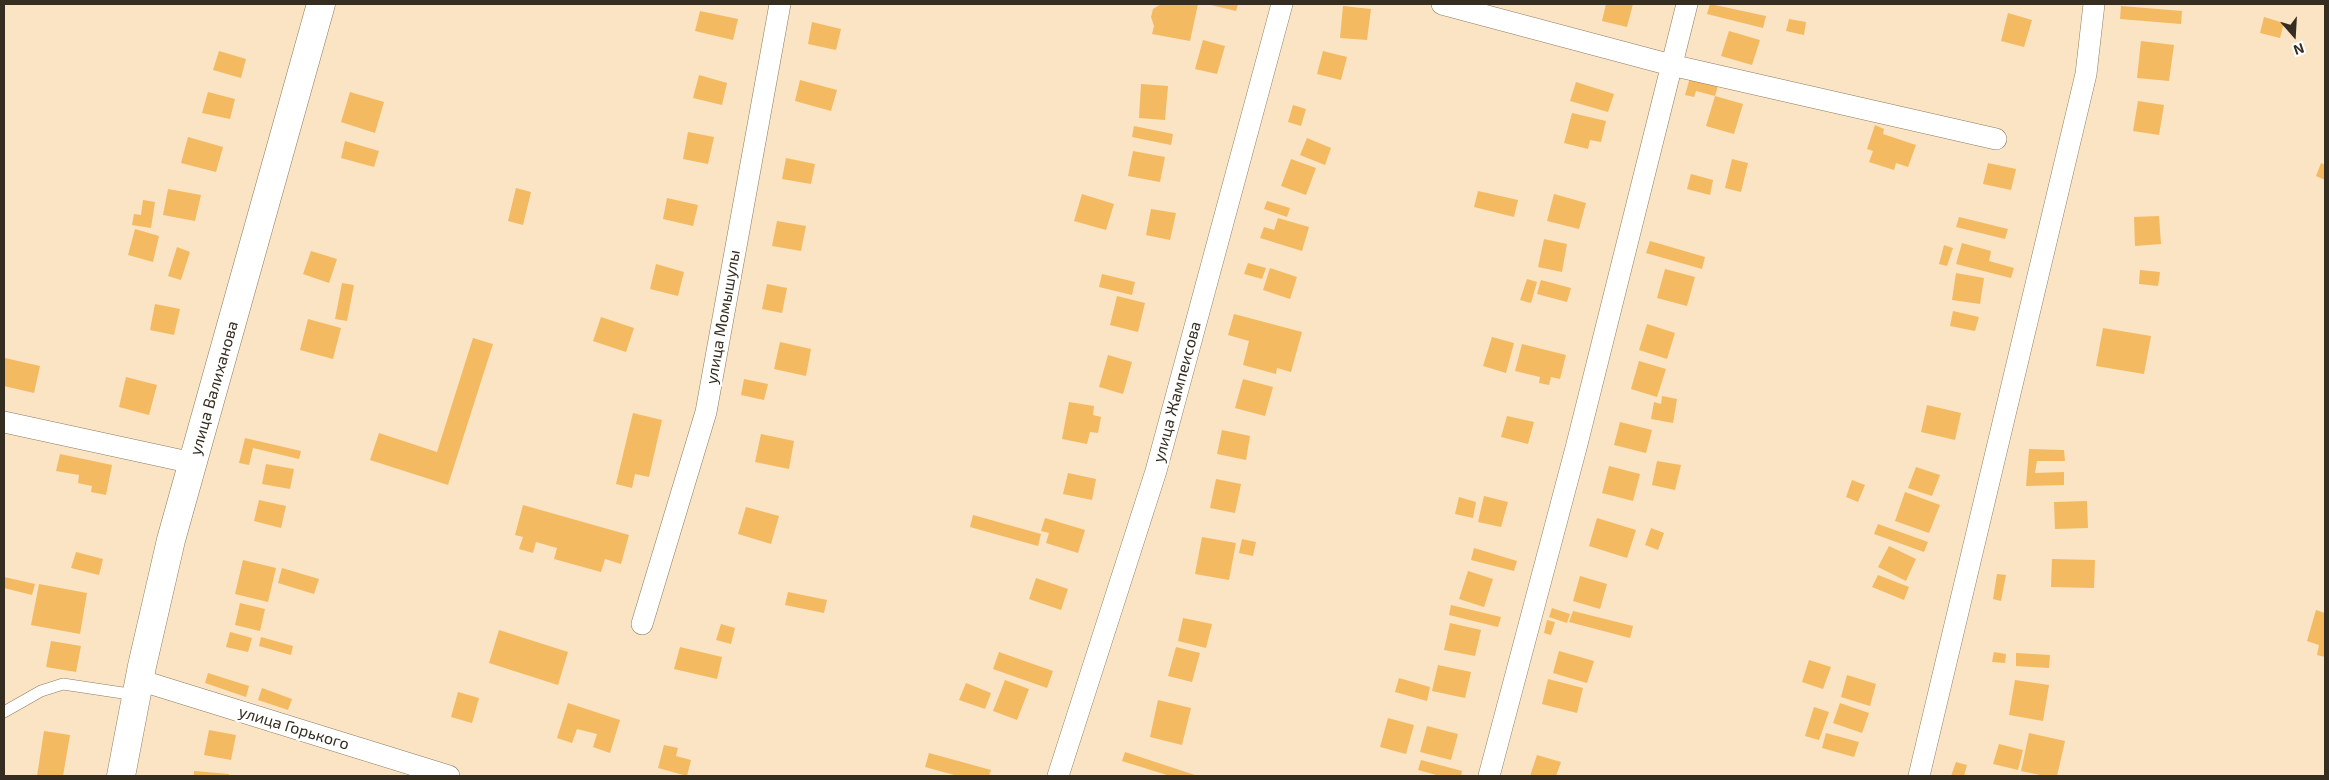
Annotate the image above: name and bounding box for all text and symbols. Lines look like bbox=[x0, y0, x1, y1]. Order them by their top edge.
north arrow bbox=[2269, 10, 2319, 60]
text: N bbox=[2292, 40, 2307, 59]
street label: улица Момышулы bbox=[702, 248, 744, 386]
street label: улица Валиханова bbox=[186, 319, 242, 457]
street label: улица Жампеисова bbox=[1149, 319, 1205, 465]
street label: улица Горького bbox=[236, 702, 352, 754]

